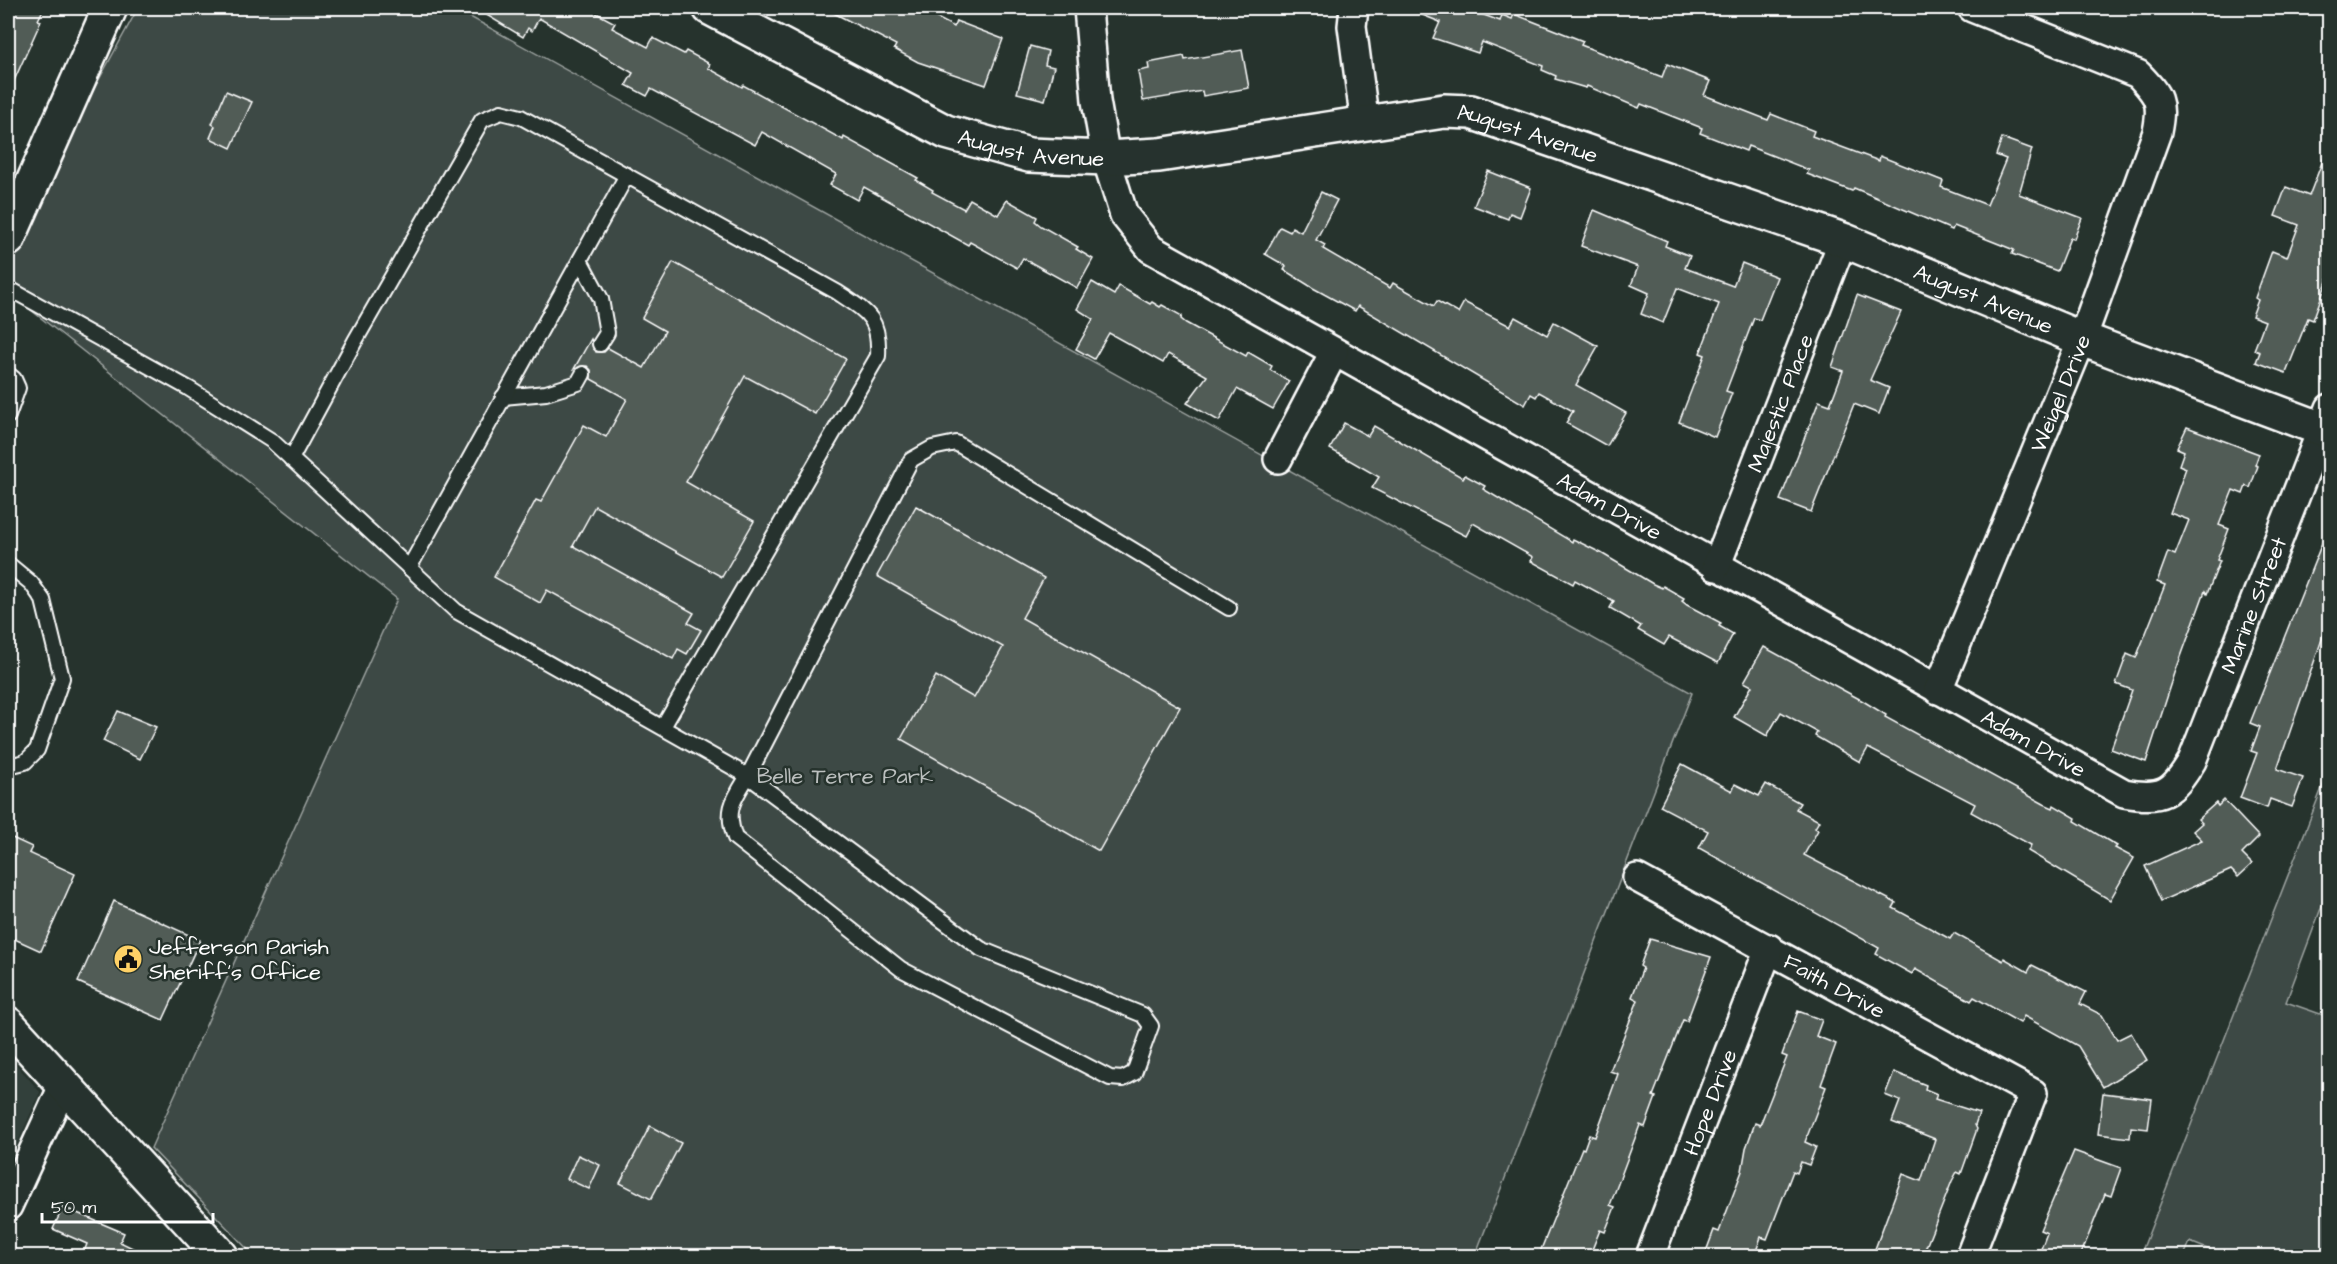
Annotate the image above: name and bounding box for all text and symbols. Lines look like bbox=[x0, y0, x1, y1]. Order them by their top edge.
street label: August Avenue bbox=[1456, 97, 1602, 172]
street label: August Avenue bbox=[954, 122, 1105, 175]
street label: August Avenue bbox=[1909, 257, 2058, 342]
street label: Majestic Place bbox=[1740, 330, 1822, 477]
street label: Weigel Drive bbox=[2023, 330, 2099, 457]
street label: Adam Drive bbox=[1551, 465, 1667, 549]
street label: Marine Street bbox=[2214, 532, 2295, 678]
street label: Adam Drive bbox=[1975, 702, 2091, 786]
park label: Belle Terre Park bbox=[757, 761, 934, 792]
place label: Jefferson Parish Sheriff's Office bbox=[149, 932, 329, 988]
public building icon: Jefferson Parish Sheriff's Office bbox=[112, 943, 144, 975]
street label: Faith Drive bbox=[1778, 946, 1890, 1027]
street label: Hope Drive bbox=[1676, 1045, 1745, 1160]
scale bar bbox=[42, 1186, 213, 1224]
text: 50 m bbox=[51, 1195, 96, 1220]

